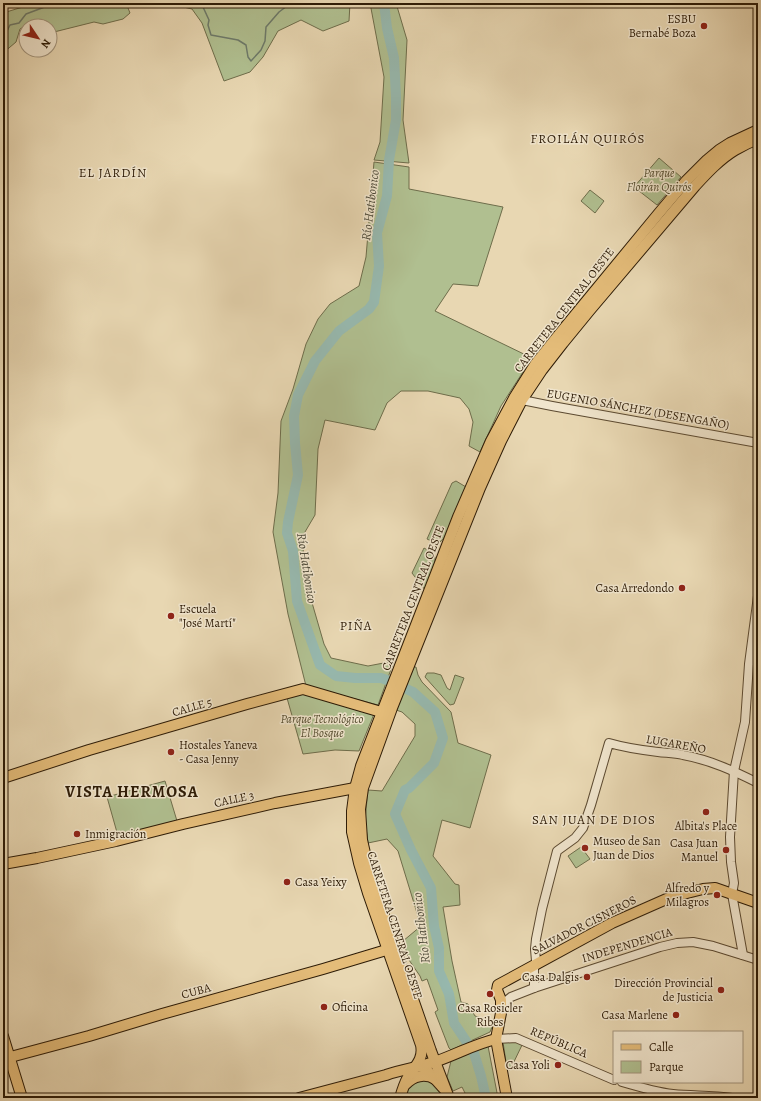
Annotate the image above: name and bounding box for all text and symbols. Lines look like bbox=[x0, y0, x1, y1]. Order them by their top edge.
place label: ESBU Bernabé Boza bbox=[629, 11, 696, 41]
north arrow bbox=[18, 18, 58, 58]
marker: ESBU Bernabé Boza bbox=[699, 21, 709, 31]
text: N bbox=[37, 36, 54, 51]
district label: FROILÁN QUIRÓS bbox=[531, 130, 645, 147]
district label: EL JARDÍN bbox=[79, 164, 147, 181]
park label: Parque Floirán Quirós bbox=[627, 165, 691, 195]
water label: Río Hatibonico bbox=[357, 169, 383, 241]
street label: CARRETERA CENTRAL OESTE bbox=[510, 244, 618, 376]
street label: EUGENIO SÁNCHEZ (DESENGAÑO) bbox=[546, 385, 730, 433]
street label: CARRETERA CENTRAL OESTE bbox=[378, 523, 448, 673]
water label: Río Hatibonico bbox=[293, 531, 321, 605]
place label: Casa Arredondo bbox=[595, 580, 674, 596]
marker: Casa Arredondo bbox=[677, 583, 687, 593]
place label: Escuela "José Martí" bbox=[179, 601, 236, 631]
marker: Escuela "José Martí" bbox=[166, 611, 176, 621]
district label: PIÑA bbox=[340, 617, 372, 634]
street label: CALLE 5 bbox=[170, 694, 214, 720]
park label: Parque Tecnológico El Bosque bbox=[281, 711, 364, 741]
street label: LUGAREÑO bbox=[645, 731, 707, 757]
place label: Hostales Yaneva - Casa Jenny bbox=[179, 737, 258, 767]
marker: Hostales Yaneva - Casa Jenny bbox=[166, 747, 176, 757]
district label: VISTA HERMOSA bbox=[64, 781, 199, 803]
street label: CALLE 3 bbox=[212, 787, 256, 811]
marker: Albita's Place bbox=[701, 807, 711, 817]
district label: SAN JUAN DE DIOS bbox=[532, 811, 656, 828]
place label: Albita's Place bbox=[674, 818, 737, 834]
place label: Inmigración bbox=[85, 826, 147, 842]
marker: Inmigración bbox=[72, 829, 82, 839]
place label: Museo de San Juan de Dios bbox=[593, 833, 661, 863]
place label: Casa Juan Manuel bbox=[670, 835, 718, 865]
marker: Museo de San Juan de Dios bbox=[580, 843, 590, 853]
marker: Casa Juan Manuel bbox=[721, 845, 731, 855]
street label: CARRETERA CENTRAL OESTE bbox=[364, 849, 426, 1001]
place label: Casa Yeixy bbox=[295, 874, 347, 890]
marker: Casa Yeixy bbox=[282, 877, 292, 887]
place label: Alfredo y Milagros bbox=[664, 880, 710, 910]
marker: Alfredo y Milagros bbox=[712, 890, 722, 900]
water label: Río Hatibonico bbox=[408, 892, 434, 964]
street label: SALVADOR CISNEROS bbox=[529, 892, 639, 958]
street label: INDEPENDENCIA bbox=[580, 923, 675, 966]
place label: Casa Dalgis bbox=[522, 969, 579, 985]
marker: Casa Dalgis bbox=[582, 972, 592, 982]
place label: Dirección Provincial de Justicia bbox=[614, 975, 713, 1005]
street label: CUBA bbox=[180, 979, 213, 1003]
marker: Dirección Provincial de Justicia bbox=[716, 985, 726, 995]
marker: Casa Rosicler Ribes bbox=[485, 989, 495, 999]
place label: Oficina bbox=[332, 999, 368, 1015]
place label: Casa Rosicler Ribes bbox=[457, 1000, 523, 1030]
marker: Oficina bbox=[319, 1002, 329, 1012]
place label: Casa Marlene bbox=[602, 1007, 668, 1023]
marker: Casa Marlene bbox=[671, 1010, 681, 1020]
street label: REPÚBLICA bbox=[528, 1023, 591, 1062]
legend bbox=[613, 1031, 743, 1083]
text: Calle bbox=[649, 1039, 673, 1055]
place label: Casa Yoli bbox=[506, 1057, 550, 1073]
text: Parque bbox=[649, 1059, 684, 1075]
marker: Casa Yoli bbox=[553, 1060, 563, 1070]

